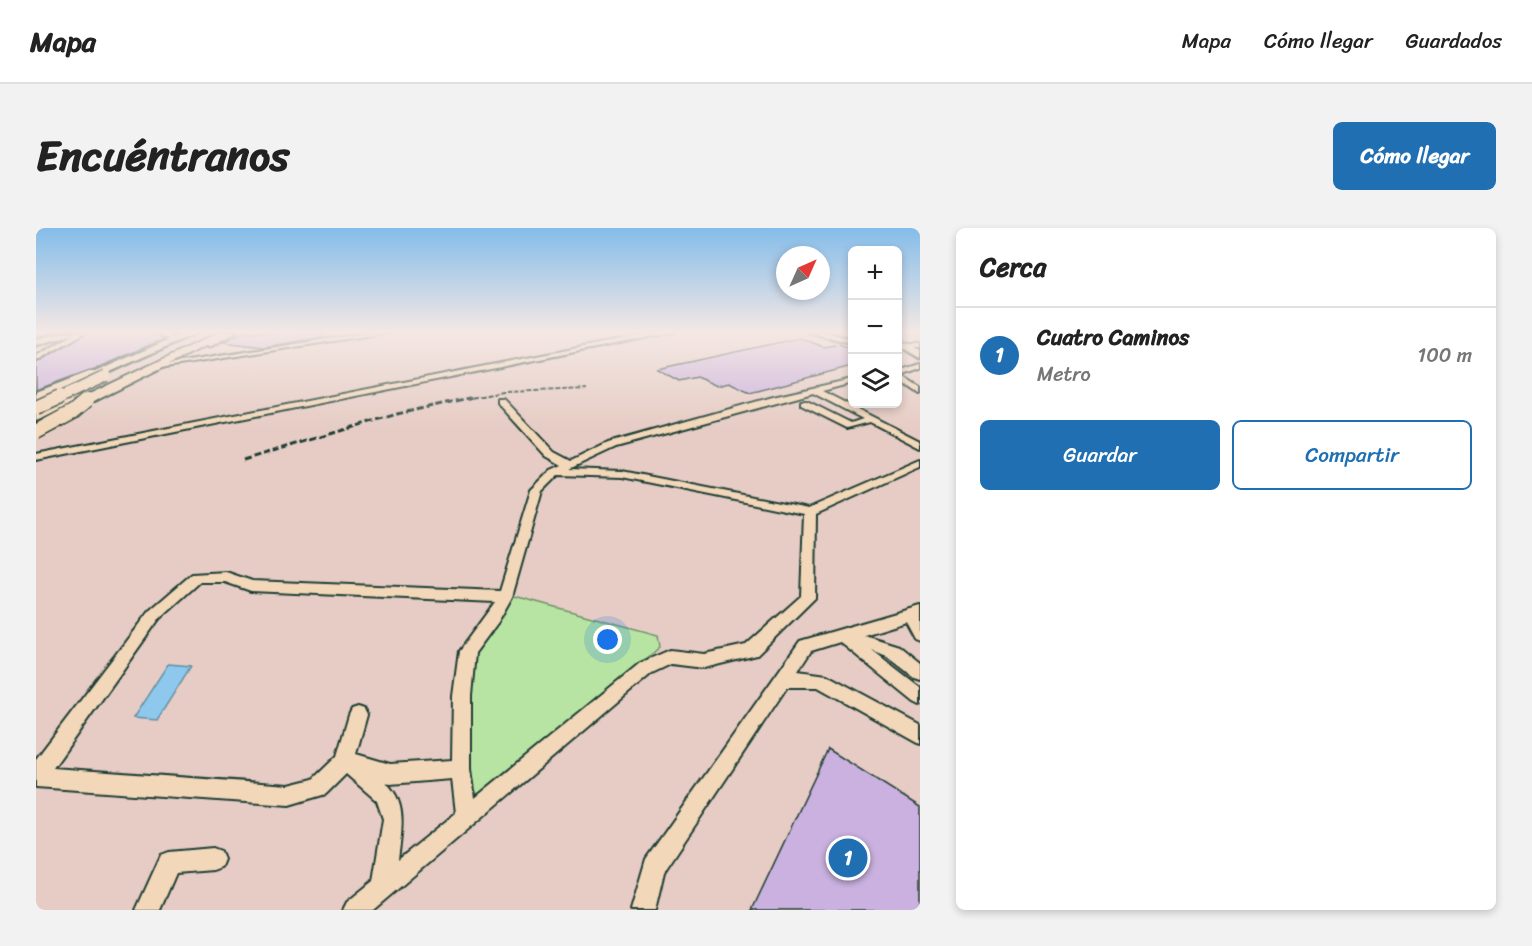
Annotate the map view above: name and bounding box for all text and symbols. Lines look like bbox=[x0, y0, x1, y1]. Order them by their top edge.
text: Mapa bbox=[30, 17, 96, 66]
text: Mapa bbox=[1182, 22, 1231, 60]
text: Cómo llegar bbox=[1264, 22, 1373, 60]
text: Guardados bbox=[1406, 22, 1502, 60]
text: Encuéntranos bbox=[36, 119, 289, 193]
button: Cómo llegar bbox=[1333, 122, 1496, 190]
text: Cerca bbox=[980, 244, 1046, 290]
north arrow bbox=[776, 246, 830, 300]
map controls bbox=[848, 246, 902, 408]
button: + bbox=[848, 246, 902, 300]
button: − bbox=[848, 300, 902, 354]
text: Cuatro Caminos bbox=[1037, 318, 1189, 357]
text: 1 bbox=[995, 338, 1004, 373]
text: 100 m bbox=[1418, 338, 1472, 373]
button: layers bbox=[848, 354, 902, 408]
text: Metro bbox=[1037, 357, 1091, 392]
button: Guardar bbox=[980, 420, 1220, 490]
button: Compartir bbox=[1232, 420, 1472, 490]
your location bbox=[593, 625, 622, 654]
pin: 1 bbox=[828, 836, 868, 880]

